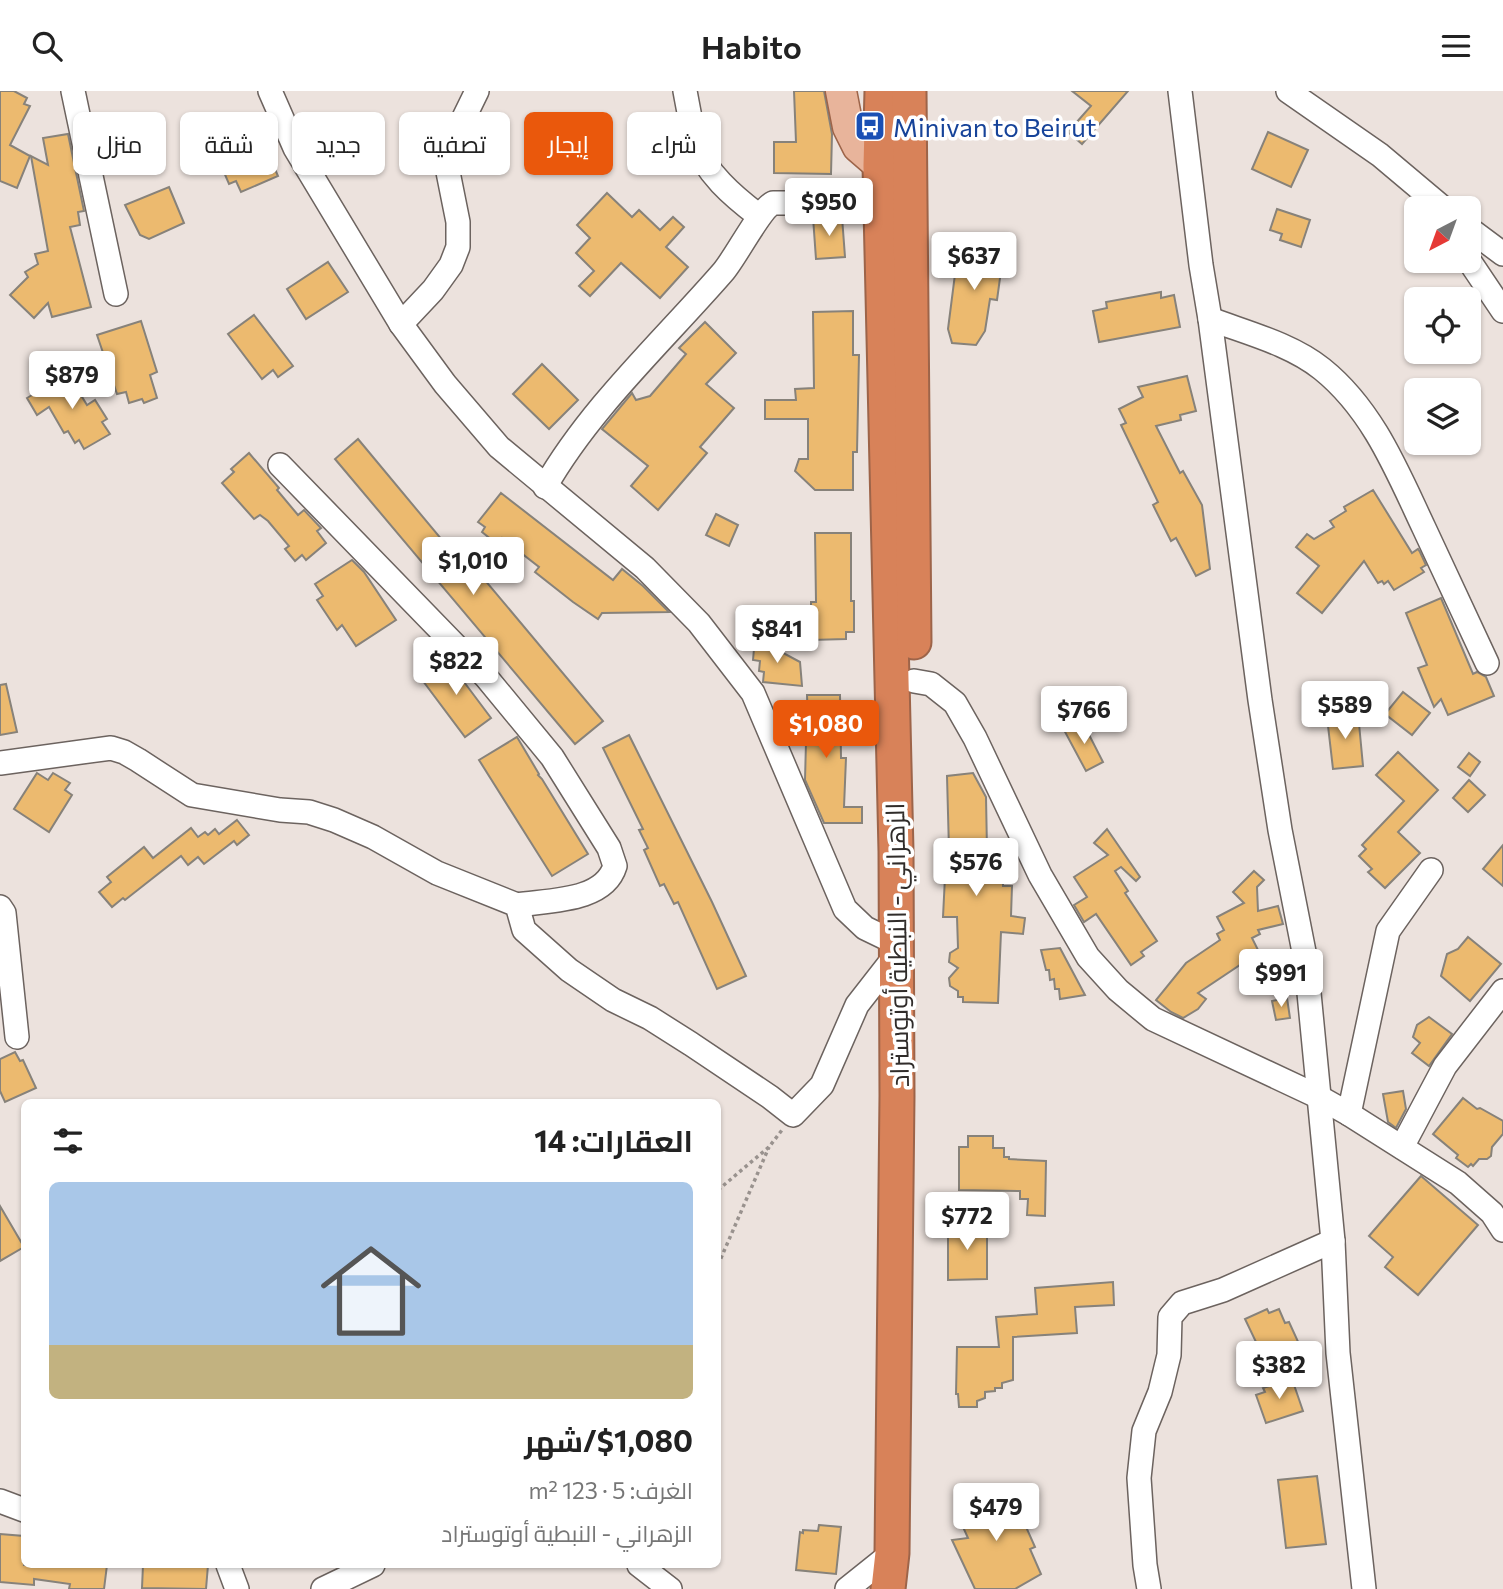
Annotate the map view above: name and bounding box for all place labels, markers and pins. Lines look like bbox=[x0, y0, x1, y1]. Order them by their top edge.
bus stop icon: Minivan to Beirut bbox=[853, 109, 887, 143]
place label: Minivan to Beirut bbox=[893, 111, 1096, 142]
pin: $950 bbox=[788, 179, 870, 238]
pin: $637 bbox=[933, 233, 1015, 292]
pin: $879 bbox=[31, 351, 113, 411]
pin: $1,010 bbox=[416, 538, 530, 597]
pin: $841 bbox=[736, 605, 818, 665]
pin: $822 bbox=[415, 637, 497, 697]
pin: $589 bbox=[1304, 681, 1386, 741]
pin: $766 bbox=[1043, 687, 1125, 746]
pin: $1,080 bbox=[769, 701, 883, 760]
pin: $576 bbox=[935, 839, 1017, 898]
pin: $991 bbox=[1240, 949, 1322, 1009]
pin: $772 bbox=[926, 1193, 1008, 1252]
pin: $382 bbox=[1238, 1341, 1320, 1401]
pin: $479 bbox=[955, 1483, 1037, 1543]

